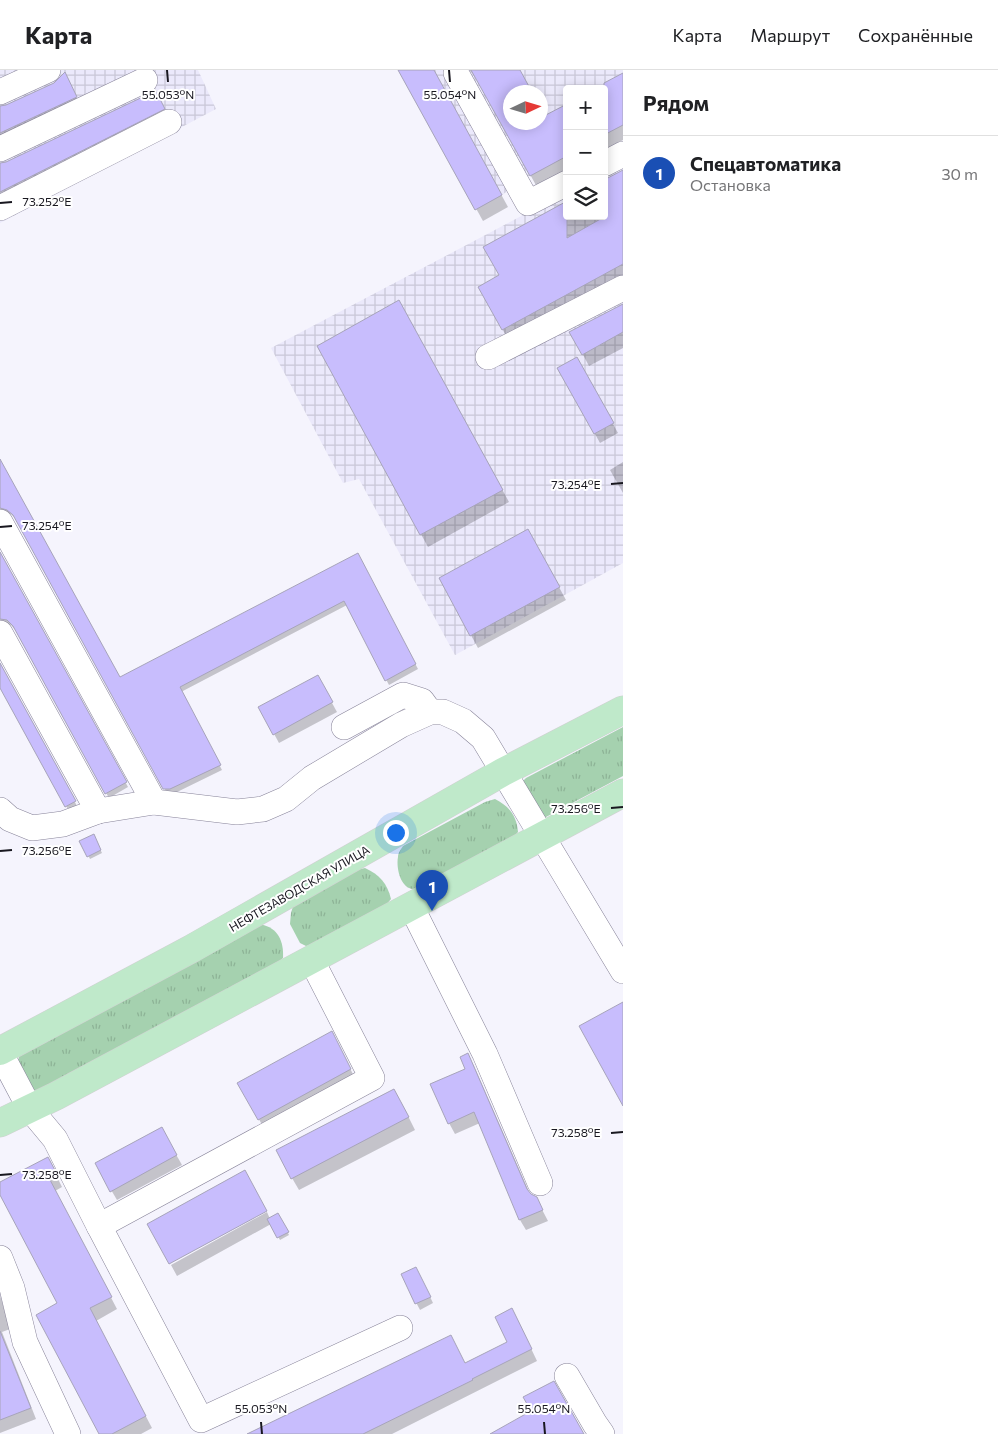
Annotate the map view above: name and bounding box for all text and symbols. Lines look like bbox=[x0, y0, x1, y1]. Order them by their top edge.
text: Карта bbox=[25, 20, 92, 49]
text: Карта bbox=[673, 24, 722, 46]
text: Маршрут bbox=[750, 24, 830, 46]
text: Сохранённые bbox=[858, 24, 973, 46]
north arrow bbox=[503, 85, 548, 130]
map controls bbox=[563, 85, 608, 220]
button: + bbox=[563, 85, 608, 130]
text: 55.053°N bbox=[142, 87, 194, 101]
text: 55.054°N bbox=[424, 87, 476, 101]
text: Рядом bbox=[643, 90, 709, 115]
button: − bbox=[563, 130, 608, 175]
text: Спецавтоматика bbox=[690, 152, 841, 175]
text: 1 bbox=[655, 164, 663, 183]
text: 30 m bbox=[941, 164, 978, 183]
button: layers bbox=[563, 175, 608, 220]
text: Остановка bbox=[690, 175, 771, 194]
text: 73.252°E bbox=[23, 194, 71, 208]
text: 73.254°E bbox=[551, 477, 601, 491]
text: 73.254°E bbox=[22, 518, 72, 532]
text: 73.256°E bbox=[551, 801, 601, 815]
your location bbox=[383, 820, 409, 846]
street label: НЕФТЕЗАВОДСКАЯ УЛИЦА bbox=[226, 842, 372, 934]
text: 73.256°E bbox=[22, 843, 72, 857]
pin: 1 bbox=[416, 870, 448, 911]
text: 73.258°E bbox=[551, 1125, 601, 1139]
text: 73.258°E bbox=[22, 1167, 72, 1181]
text: 55.053°N bbox=[235, 1401, 287, 1415]
text: 55.054°N bbox=[518, 1401, 570, 1415]

